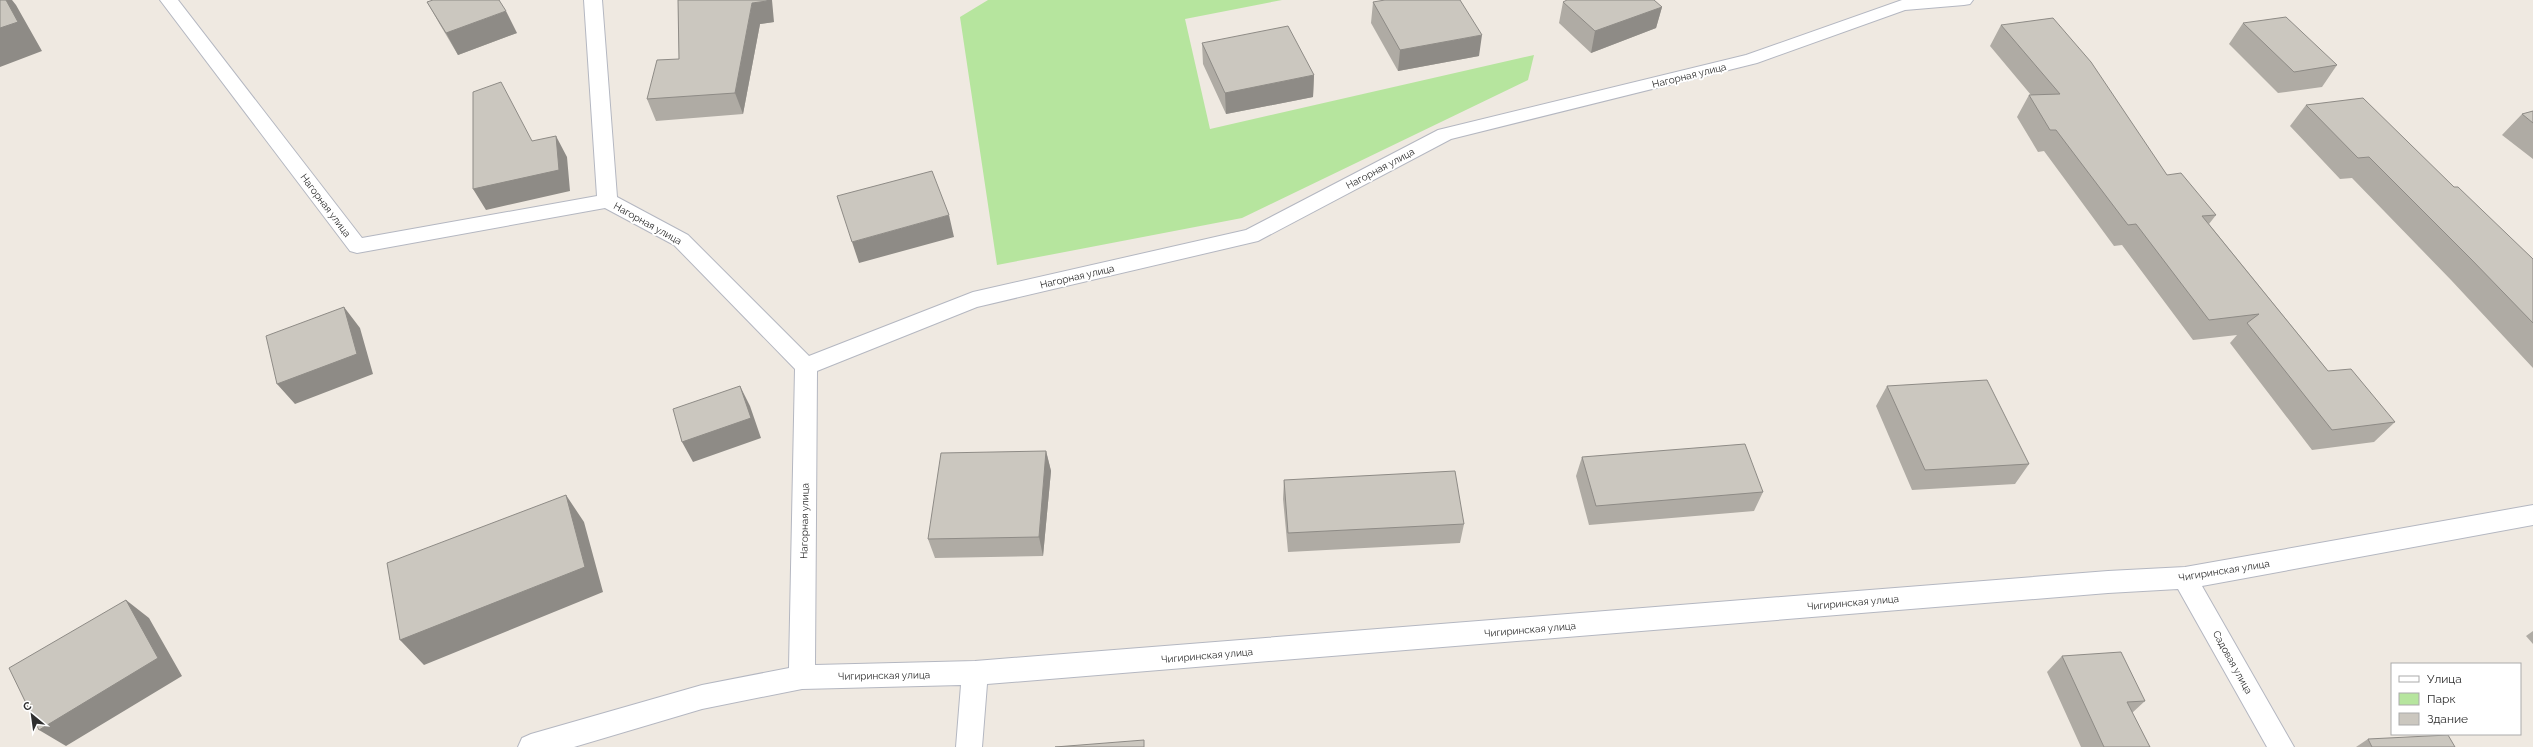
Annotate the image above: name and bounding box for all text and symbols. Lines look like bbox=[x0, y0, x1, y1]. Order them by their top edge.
street label: Нагорная улица bbox=[1651, 61, 1727, 90]
street label: Нагорная улица bbox=[1344, 146, 1416, 191]
street label: Нагорная улица bbox=[298, 172, 353, 239]
street label: Нагорная улица bbox=[612, 200, 684, 247]
street label: Нагорная улица bbox=[1039, 263, 1115, 290]
street label: Нагорная улица bbox=[798, 483, 811, 559]
street label: Чигиринская улица bbox=[2178, 558, 2270, 583]
street label: Чигиринская улица bbox=[1807, 593, 1899, 612]
street label: Чигиринская улица bbox=[1484, 620, 1576, 639]
street label: Садовая улица bbox=[2211, 629, 2254, 696]
street label: Чигиринская улица bbox=[1161, 646, 1253, 665]
legend bbox=[2391, 663, 2521, 735]
street label: Чигиринская улица bbox=[838, 669, 930, 682]
text: Улица bbox=[2427, 672, 2462, 686]
text: Парк bbox=[2427, 692, 2456, 706]
north arrow bbox=[12, 695, 52, 735]
text: С bbox=[21, 699, 34, 714]
text: Здание bbox=[2427, 712, 2468, 726]

